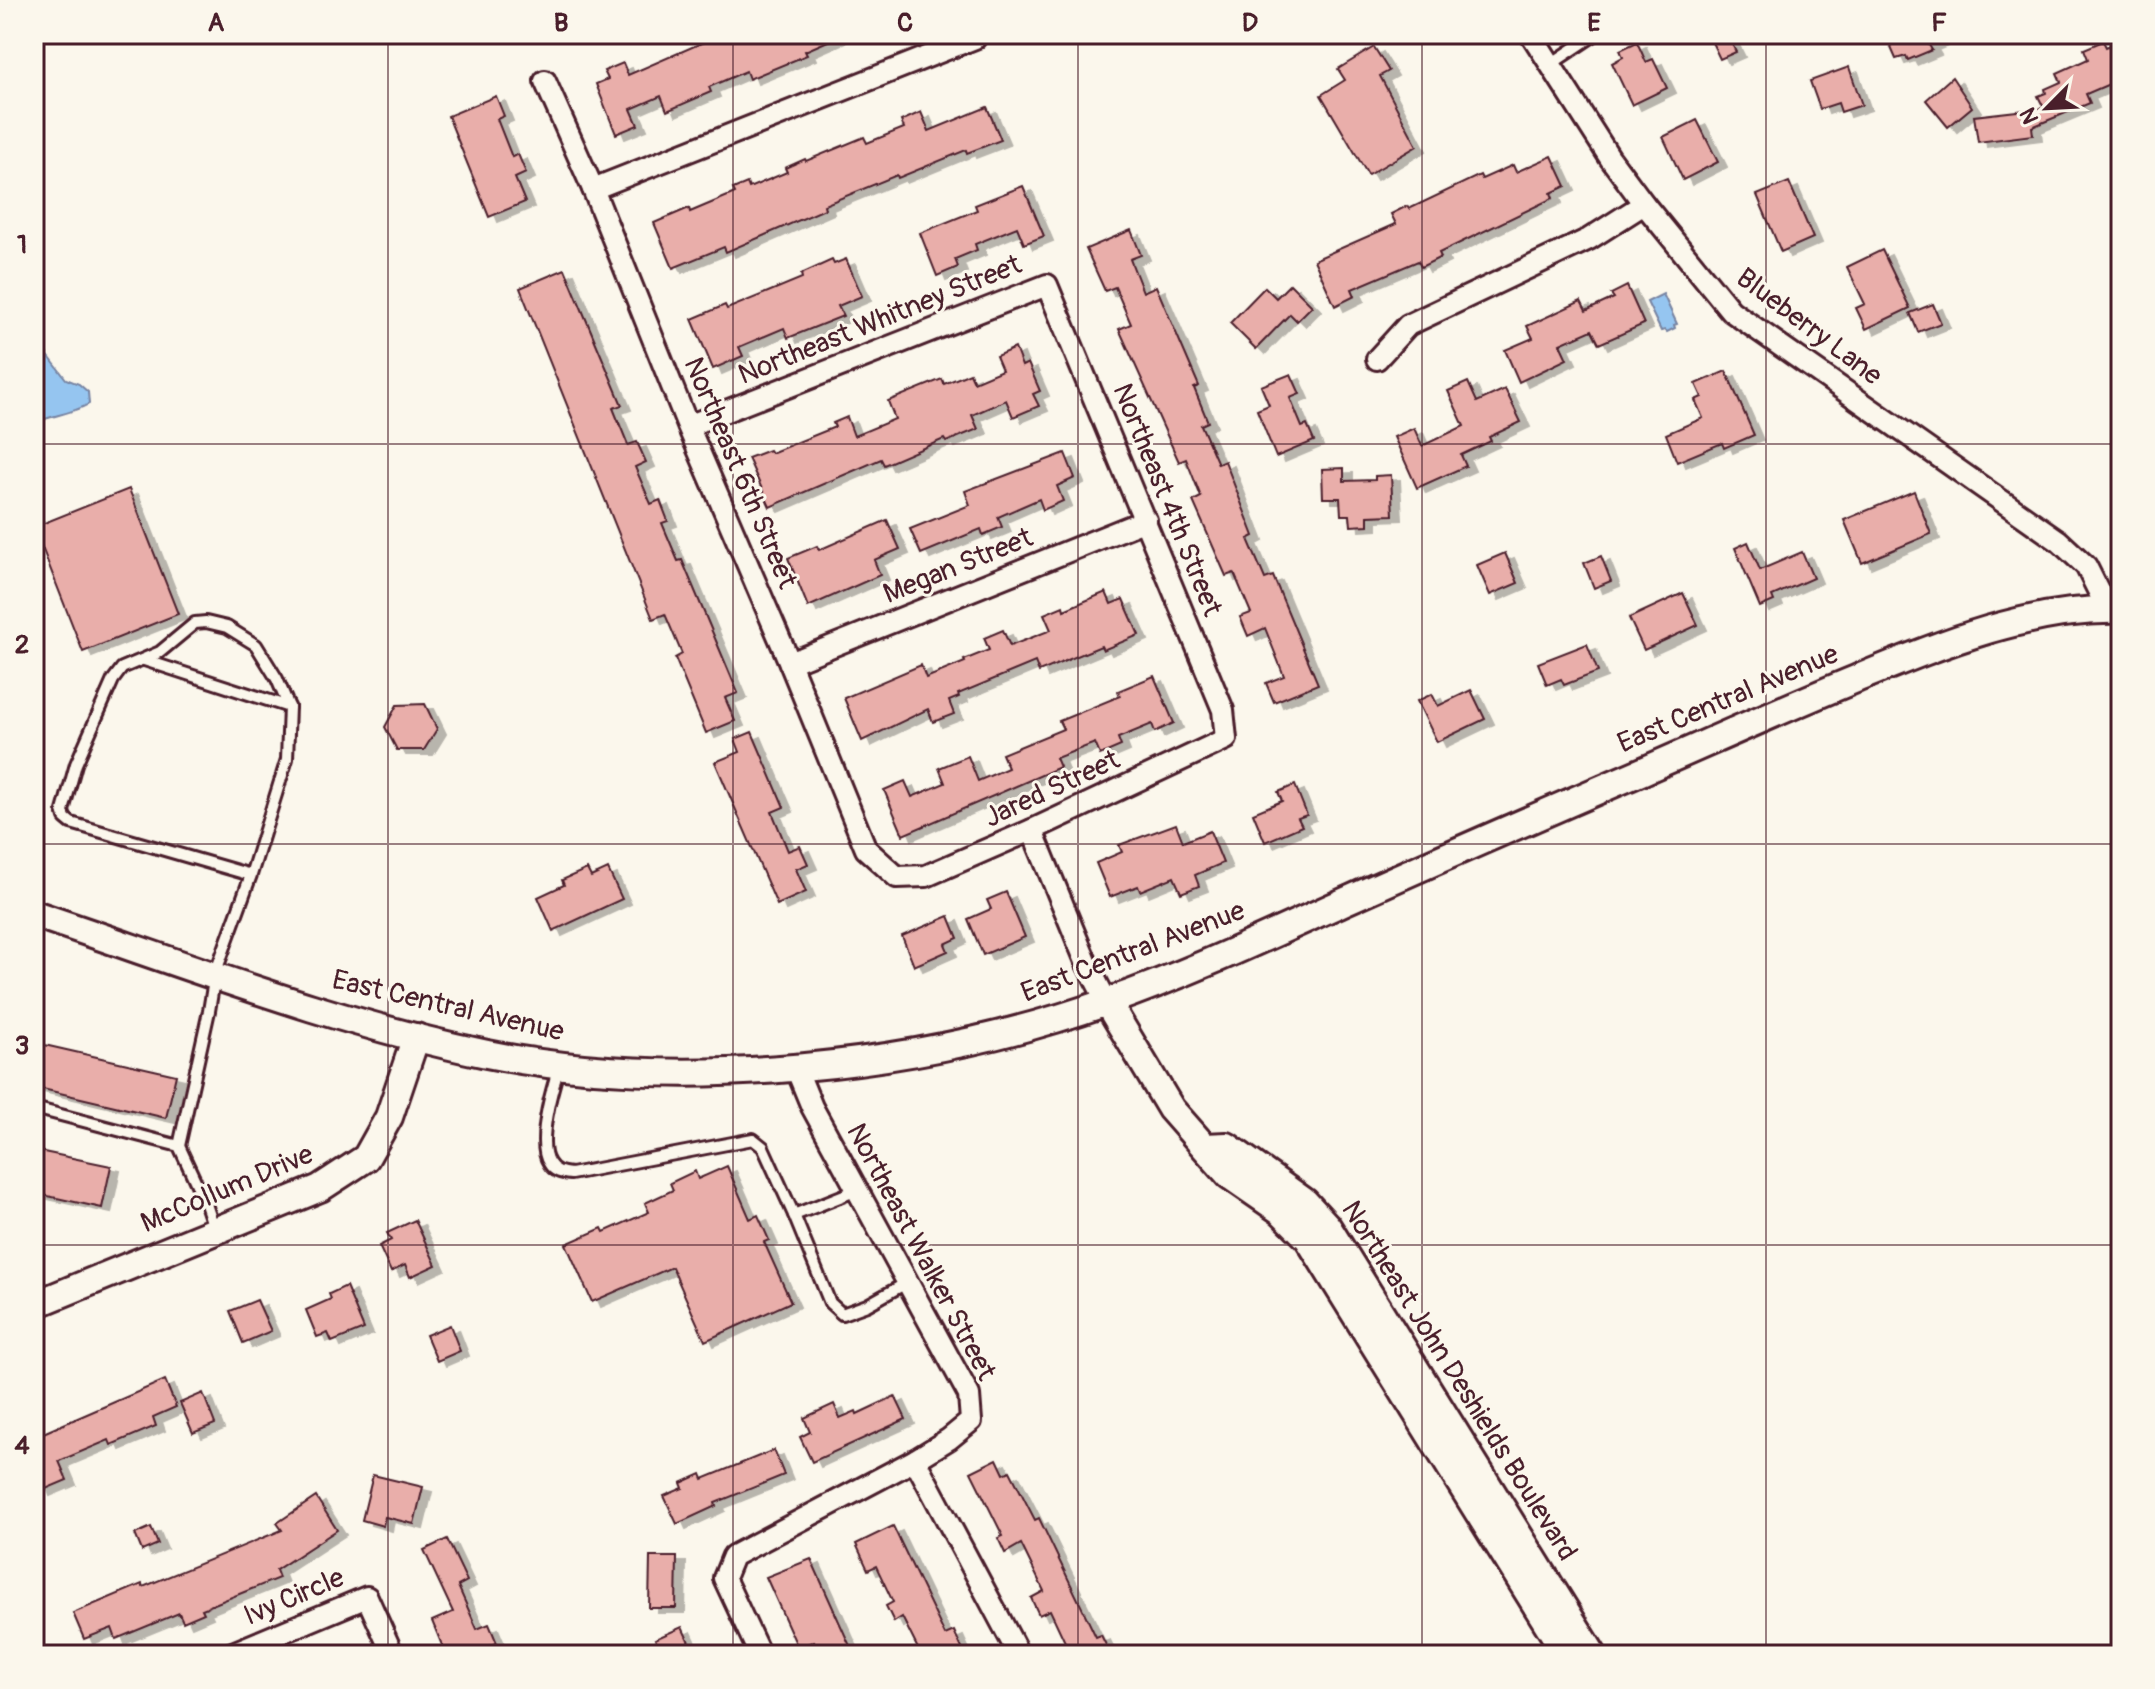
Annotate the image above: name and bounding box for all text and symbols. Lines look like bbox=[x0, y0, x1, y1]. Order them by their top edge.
text: A bbox=[208, 7, 225, 39]
text: B bbox=[554, 7, 568, 39]
text: C bbox=[897, 7, 913, 39]
text: D bbox=[1242, 7, 1258, 39]
text: E bbox=[1587, 7, 1601, 39]
text: F bbox=[1931, 7, 1947, 39]
north arrow bbox=[2007, 68, 2087, 148]
text: N bbox=[2014, 103, 2045, 128]
text: 1 bbox=[17, 229, 27, 261]
street label: Northeast Whitney Street bbox=[733, 247, 1027, 393]
street label: Blueberry Lane bbox=[1729, 261, 1889, 393]
street label: Northeast 6th Street bbox=[675, 352, 805, 595]
street label: Northeast 4th Street bbox=[1104, 379, 1230, 622]
street label: Megan Street bbox=[878, 520, 1039, 612]
text: 2 bbox=[15, 629, 29, 661]
street label: East Central Avenue bbox=[1612, 637, 1844, 761]
street label: Jared Street bbox=[979, 742, 1126, 836]
street label: East Central Avenue bbox=[1016, 893, 1250, 1011]
street label: East Central Avenue bbox=[329, 962, 567, 1050]
text: 3 bbox=[15, 1030, 29, 1062]
street label: Northeast Walker Street bbox=[838, 1117, 1004, 1387]
street label: McCollum Drive bbox=[135, 1137, 319, 1241]
street label: Northeast John Deshields Boulevard bbox=[1333, 1195, 1585, 1567]
text: 4 bbox=[14, 1430, 30, 1462]
street label: Ivy Circle bbox=[239, 1560, 350, 1634]

